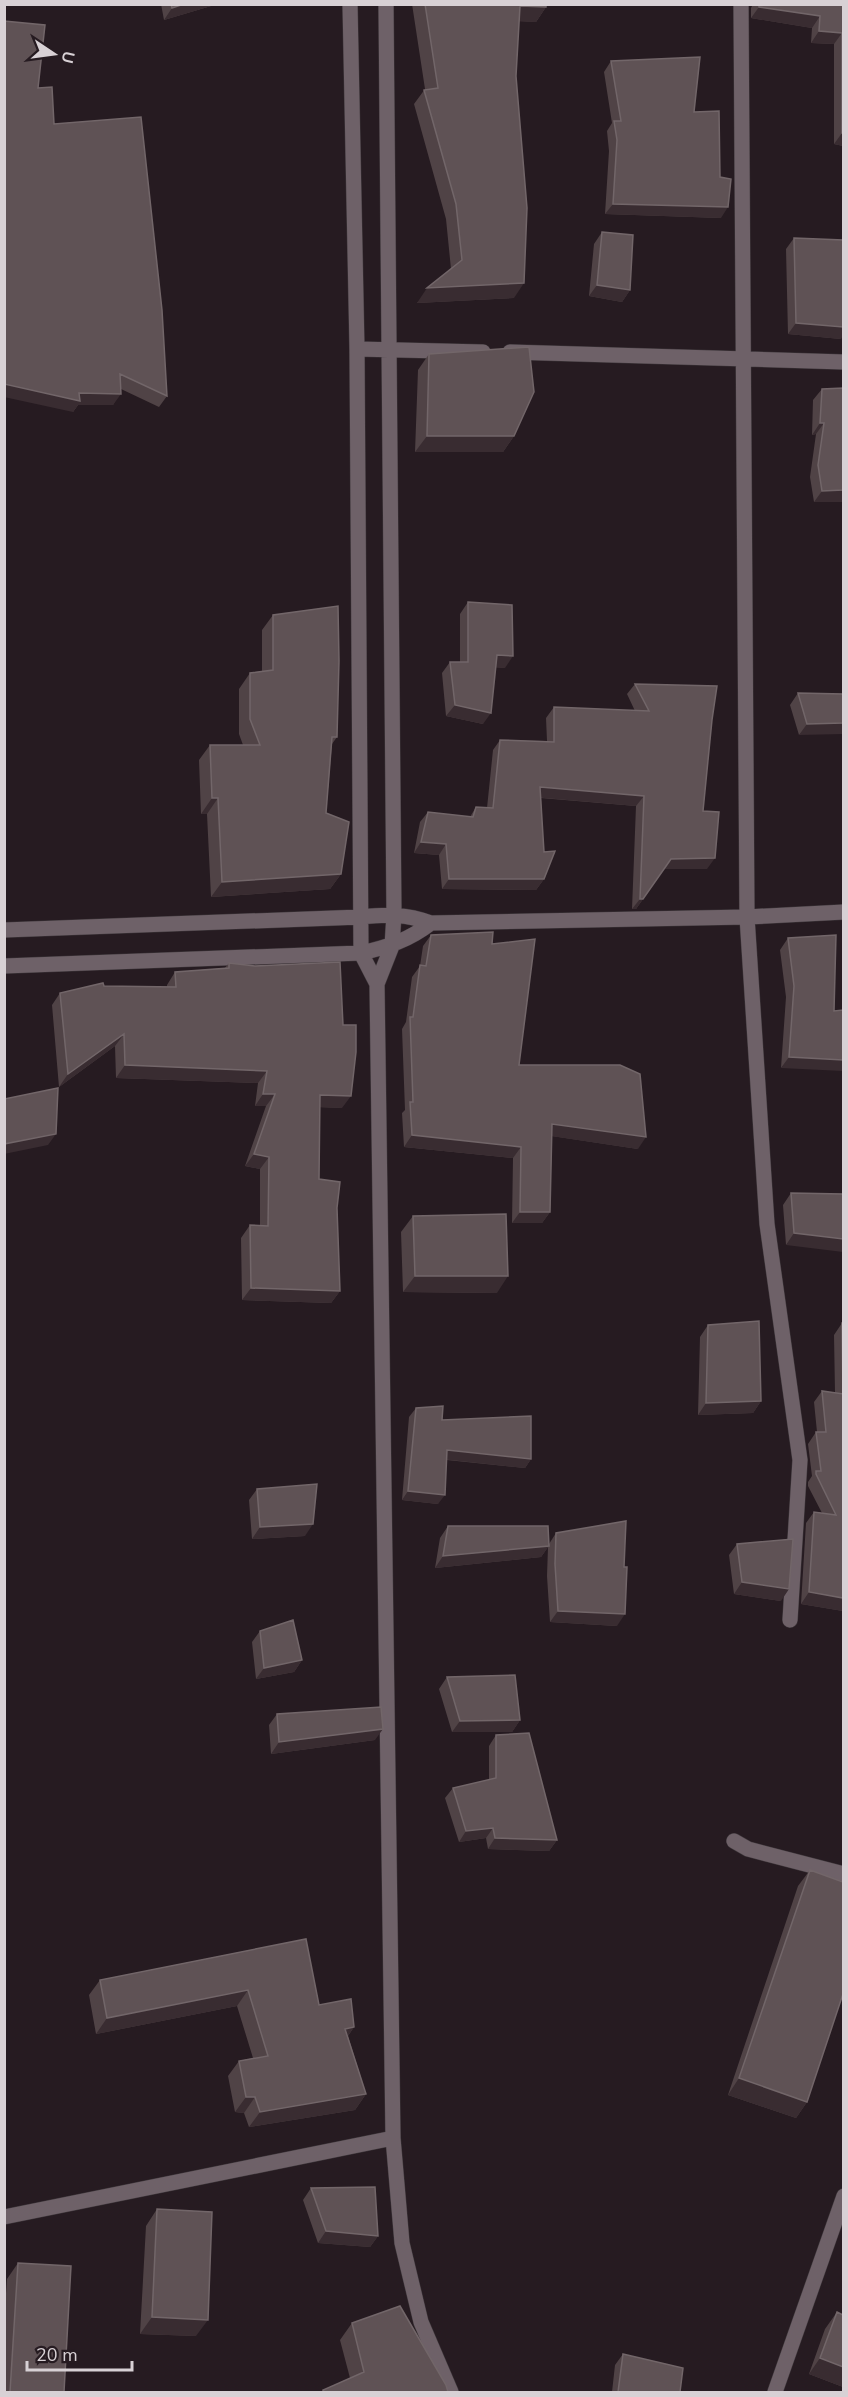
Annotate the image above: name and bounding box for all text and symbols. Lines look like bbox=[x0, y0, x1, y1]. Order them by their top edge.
north arrow bbox=[24, 24, 84, 84]
text: U bbox=[56, 49, 80, 65]
scale bar bbox=[27, 2334, 132, 2372]
text: 20 m bbox=[36, 2343, 78, 2367]

